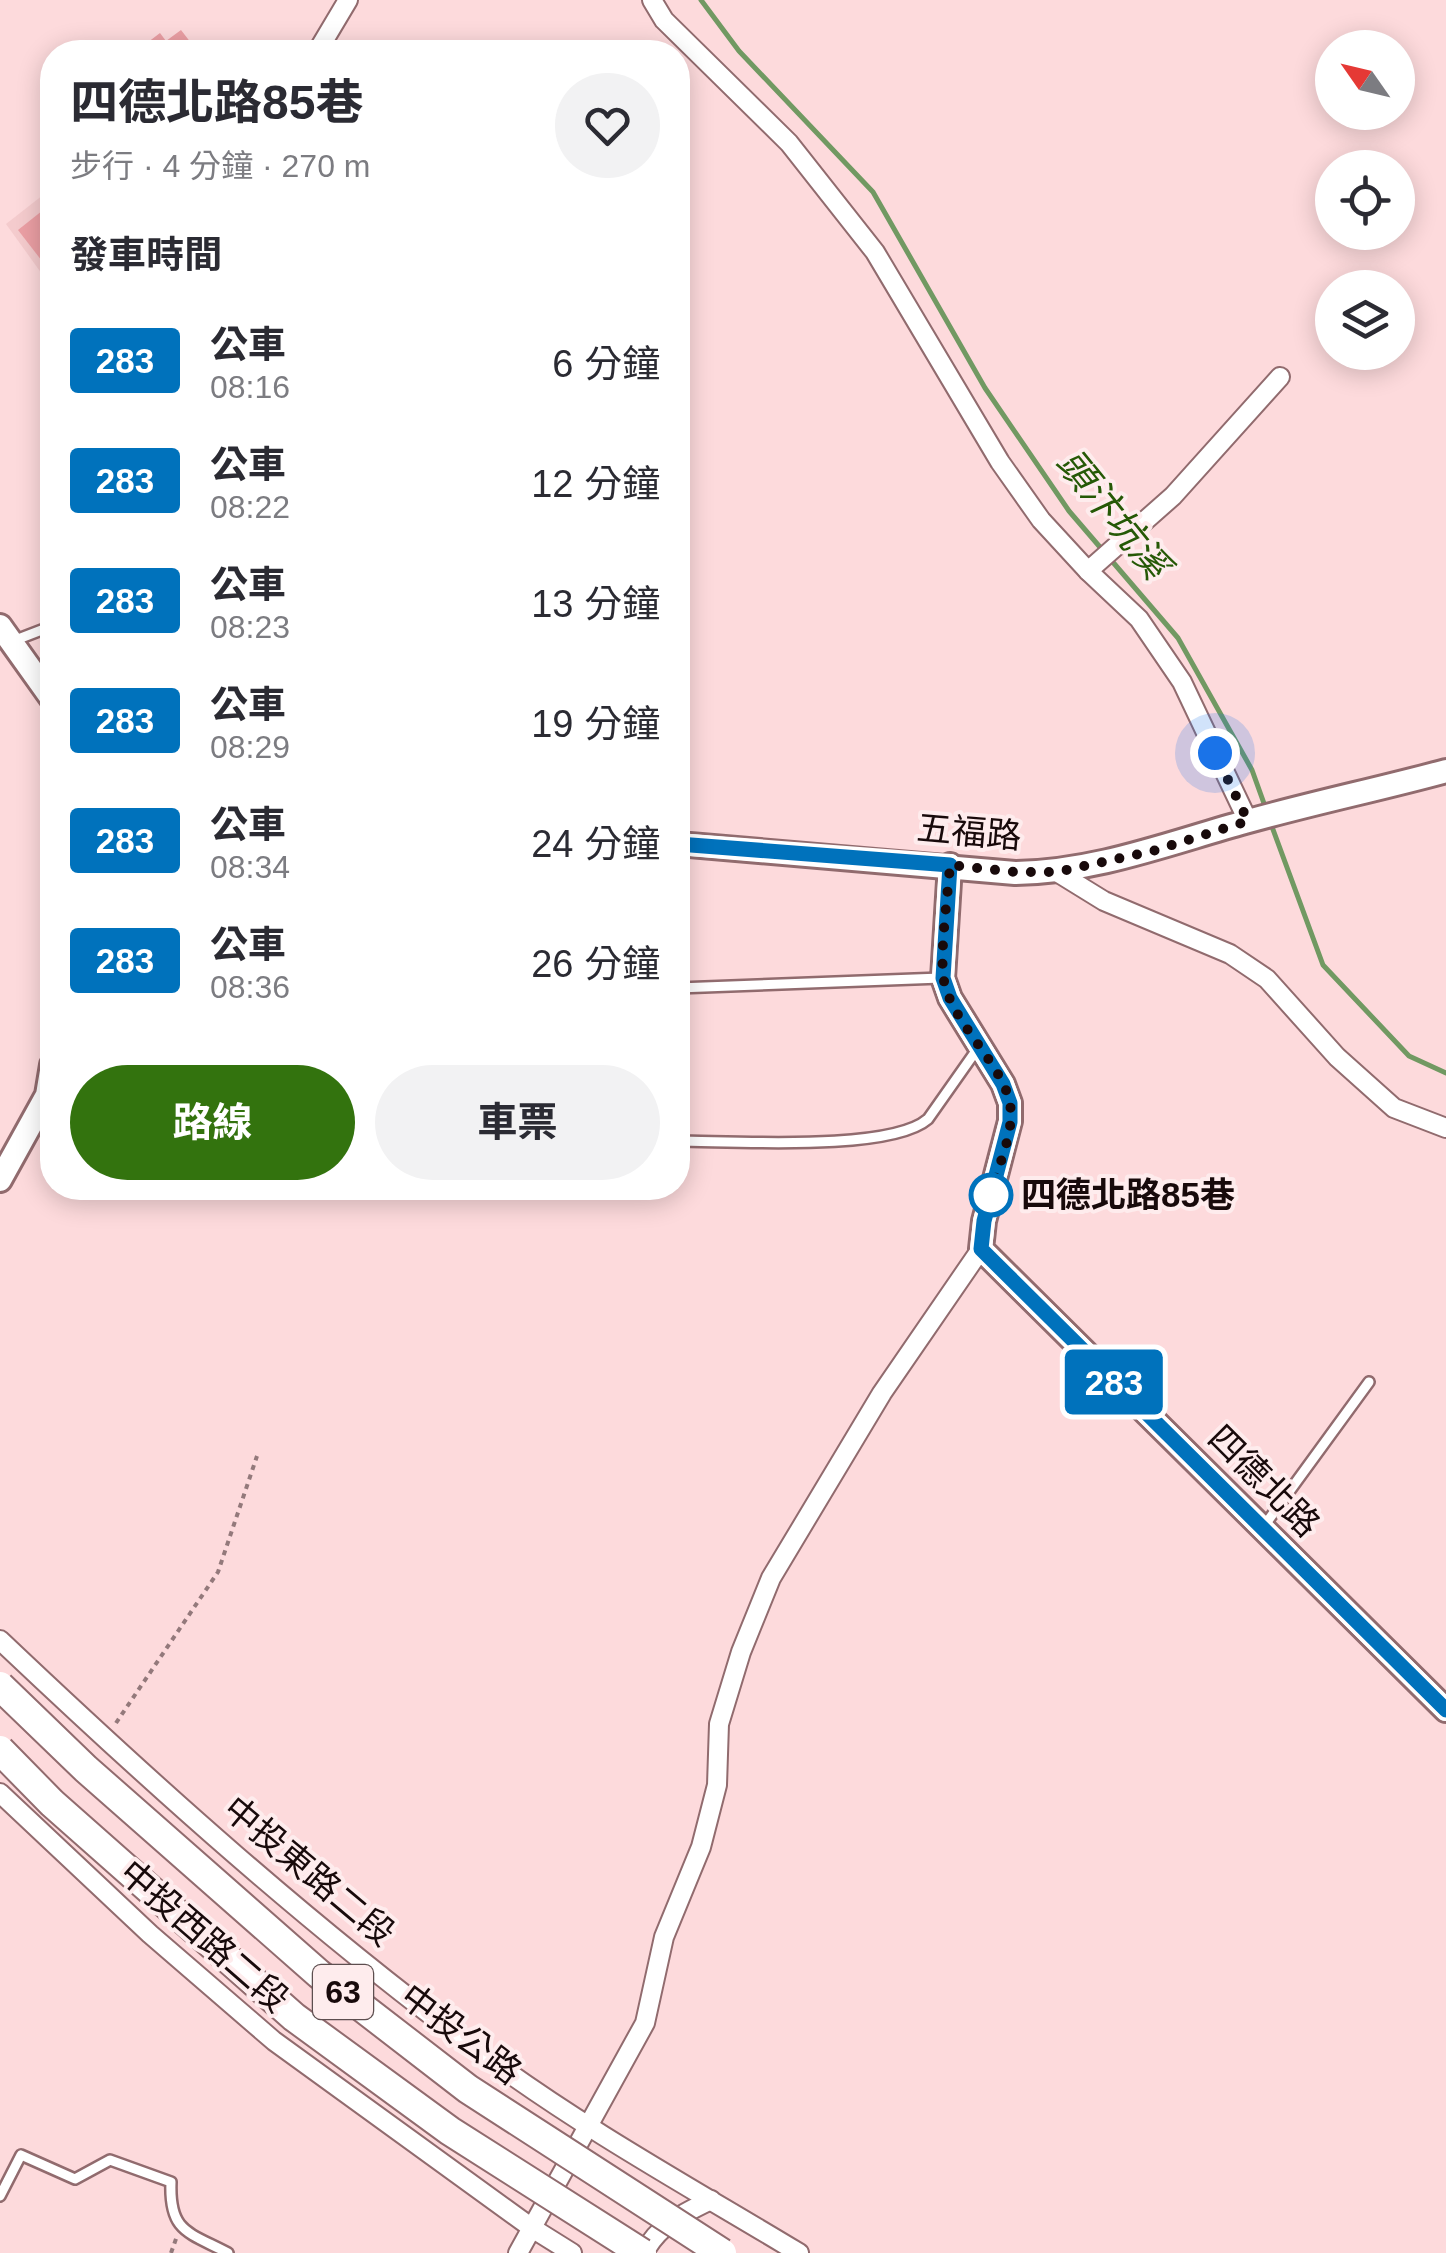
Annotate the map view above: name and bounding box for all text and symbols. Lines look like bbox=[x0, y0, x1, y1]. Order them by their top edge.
north arrow bbox=[1315, 30, 1415, 130]
map controls bbox=[1315, 30, 1415, 370]
button: heart bbox=[555, 73, 660, 178]
text: 四德北路85巷 bbox=[70, 76, 363, 129]
text: 步行 · 4 分鐘 · 270 m bbox=[70, 148, 371, 184]
button: locate bbox=[1315, 150, 1415, 250]
text: 發車時間 bbox=[70, 234, 222, 276]
button: layers bbox=[1315, 270, 1415, 370]
text: 公車 bbox=[210, 324, 286, 366]
text: 283 bbox=[96, 341, 154, 380]
text: 6 分鐘 bbox=[552, 343, 660, 385]
text: 08:16 bbox=[210, 369, 290, 405]
water label: 頭汴坑溪 bbox=[1049, 442, 1180, 590]
text: 公車 bbox=[210, 444, 286, 486]
text: 283 bbox=[96, 461, 154, 500]
text: 12 分鐘 bbox=[531, 463, 660, 505]
text: 08:22 bbox=[210, 489, 290, 525]
text: 公車 bbox=[210, 564, 286, 606]
text: 283 bbox=[96, 581, 154, 620]
text: 13 分鐘 bbox=[531, 583, 660, 625]
text: 08:23 bbox=[210, 609, 290, 645]
text: 公車 bbox=[210, 684, 286, 726]
text: 283 bbox=[96, 701, 154, 740]
text: 19 分鐘 bbox=[531, 703, 660, 745]
your location bbox=[1190, 728, 1240, 778]
text: 08:29 bbox=[210, 729, 290, 765]
text: 公車 bbox=[210, 804, 286, 846]
street label: 五福路 bbox=[915, 807, 1023, 856]
text: 283 bbox=[96, 821, 154, 860]
text: 24 分鐘 bbox=[531, 823, 660, 865]
text: 08:34 bbox=[210, 849, 290, 885]
text: 公車 bbox=[210, 924, 286, 966]
text: 283 bbox=[96, 941, 154, 980]
text: 26 分鐘 bbox=[531, 943, 660, 985]
text: 08:36 bbox=[210, 969, 290, 1005]
button: 路線 bbox=[70, 1065, 355, 1180]
button: 車票 bbox=[375, 1065, 660, 1180]
marker: 四德北路85巷 bbox=[970, 1174, 1012, 1216]
place label: 四德北路85巷 bbox=[1021, 1175, 1235, 1214]
line badge: 283 bbox=[1056, 1350, 1172, 1414]
text: 283 bbox=[1085, 1363, 1143, 1402]
street label: 四德北路 bbox=[1201, 1417, 1328, 1544]
street label: 中投東路二段 bbox=[216, 1788, 402, 1953]
street label: 中投西路二段 bbox=[112, 1852, 296, 2019]
road number: 63 bbox=[313, 1965, 373, 2019]
street label: 中投公路 bbox=[394, 1976, 529, 2091]

